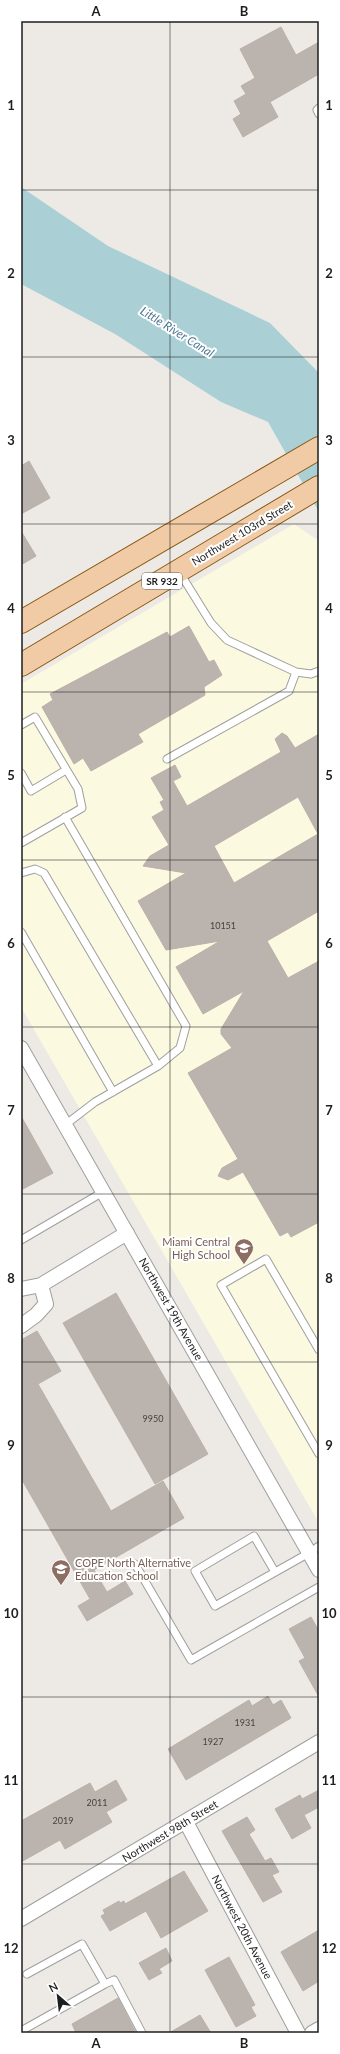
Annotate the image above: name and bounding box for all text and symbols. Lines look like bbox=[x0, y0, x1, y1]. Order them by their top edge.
text: A bbox=[90, 3, 101, 19]
text: B bbox=[240, 3, 249, 19]
text: 1 bbox=[7, 97, 15, 113]
text: 1 bbox=[325, 97, 333, 113]
text: 2 bbox=[7, 265, 15, 281]
text: 2 bbox=[325, 265, 333, 281]
water label: Little River Canal bbox=[138, 303, 217, 360]
text: 3 bbox=[7, 432, 15, 448]
text: 3 bbox=[325, 432, 333, 448]
street label: Northwest 103rd Street bbox=[189, 497, 295, 568]
road number: SR 932 bbox=[142, 573, 182, 589]
text: 4 bbox=[7, 600, 15, 616]
text: 4 bbox=[325, 600, 333, 616]
text: 5 bbox=[7, 767, 15, 783]
text: 5 bbox=[325, 767, 333, 783]
house number: 10151 bbox=[210, 920, 236, 931]
text: 6 bbox=[7, 935, 15, 951]
text: 6 bbox=[325, 935, 333, 951]
text: 7 bbox=[7, 1102, 15, 1118]
text: 7 bbox=[325, 1102, 333, 1118]
place label: Miami Central High School bbox=[162, 1235, 230, 1261]
school or university icon: Miami Central High School bbox=[233, 1237, 255, 1265]
street label: Northwest 19th Avenue bbox=[137, 1255, 206, 1362]
text: 8 bbox=[7, 1270, 15, 1286]
text: 8 bbox=[325, 1270, 333, 1286]
house number: 9950 bbox=[143, 1413, 163, 1424]
text: 9 bbox=[7, 1437, 15, 1453]
text: 9 bbox=[325, 1437, 333, 1453]
place label: COPE North Alternative Education School bbox=[75, 1556, 191, 1582]
school or university icon: COPE North Alternative Education School bbox=[50, 1558, 72, 1586]
text: 10 bbox=[3, 1605, 19, 1621]
text: 10 bbox=[321, 1605, 337, 1621]
house number: 1931 bbox=[235, 1717, 255, 1728]
house number: 1927 bbox=[203, 1736, 223, 1747]
text: 11 bbox=[3, 1772, 19, 1788]
text: 11 bbox=[321, 1772, 337, 1788]
house number: 2011 bbox=[87, 1797, 107, 1808]
street label: Northwest 98th Street bbox=[120, 1797, 220, 1864]
house number: 2019 bbox=[53, 1815, 73, 1826]
street label: Northwest 20th Avenue bbox=[209, 1872, 276, 1981]
text: 12 bbox=[3, 1940, 19, 1956]
text: 12 bbox=[321, 1940, 337, 1956]
north arrow bbox=[38, 1976, 78, 2016]
text: N bbox=[46, 1979, 60, 1994]
text: A bbox=[90, 2035, 101, 2051]
text: B bbox=[240, 2035, 249, 2051]

